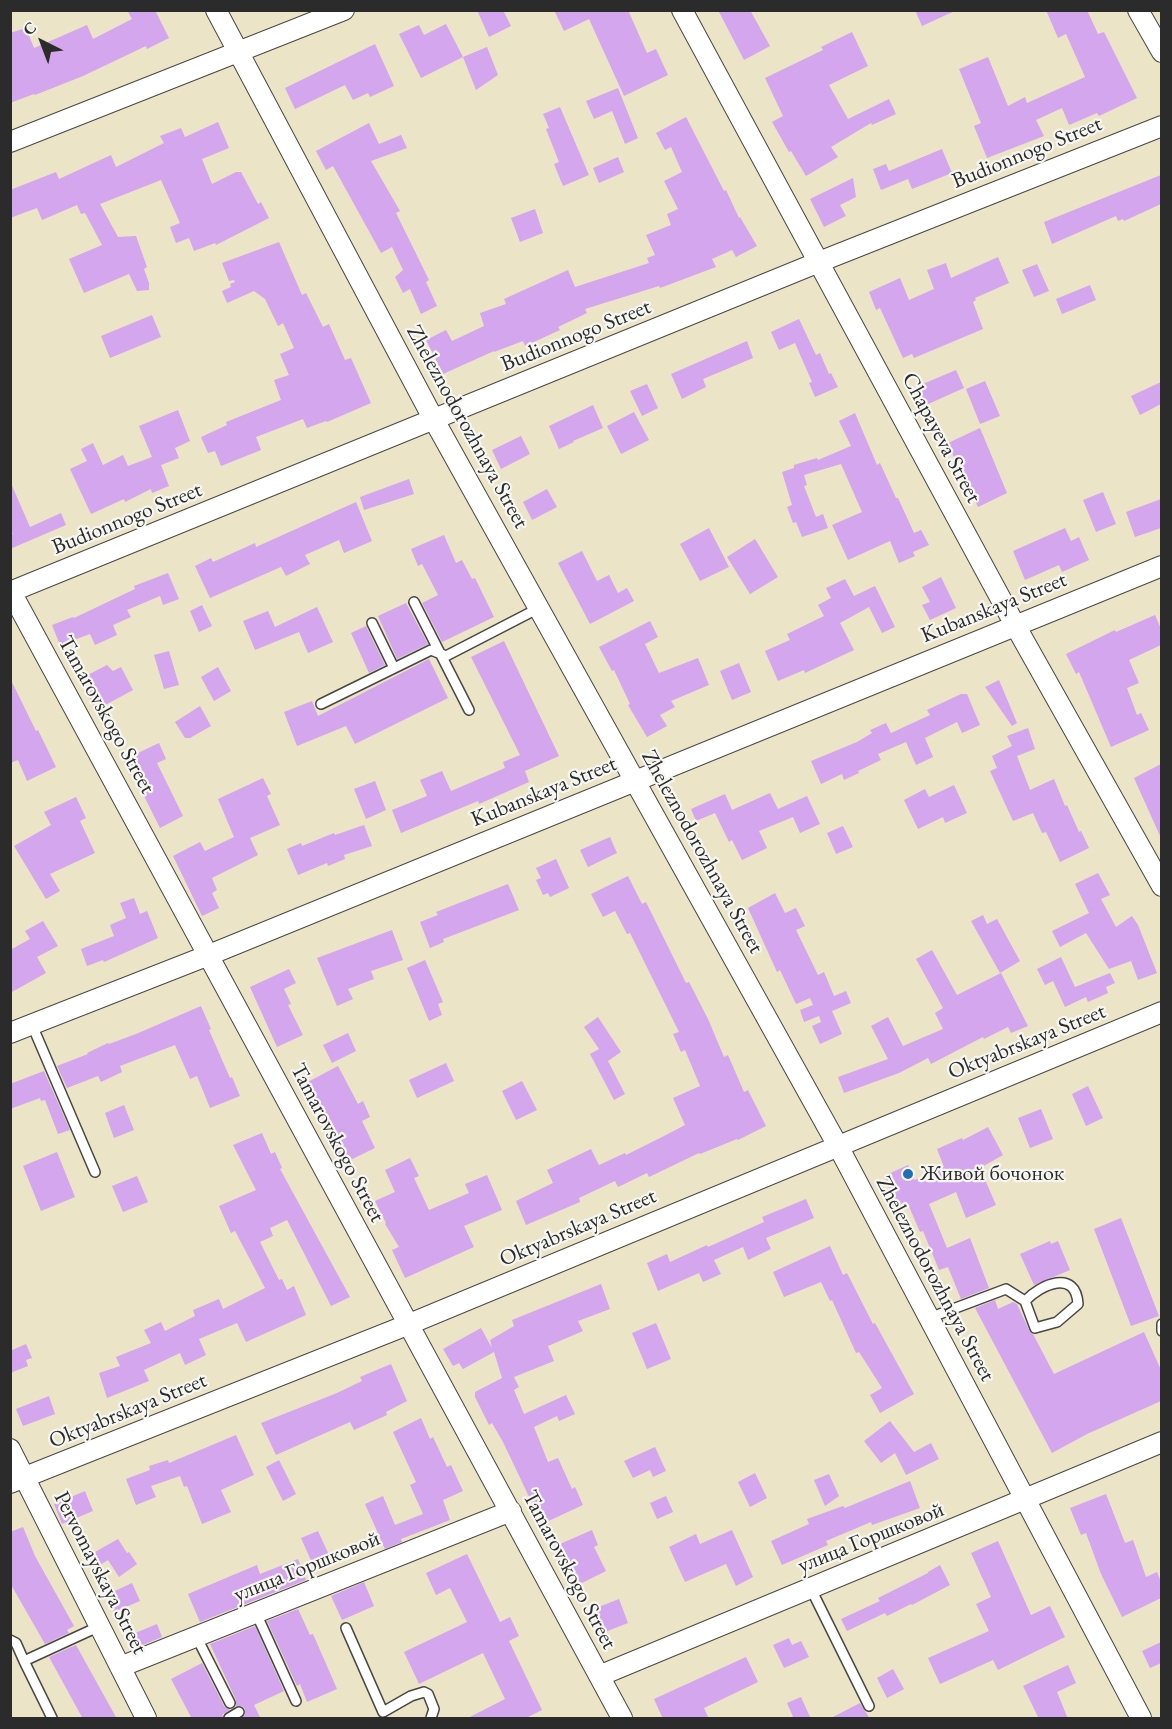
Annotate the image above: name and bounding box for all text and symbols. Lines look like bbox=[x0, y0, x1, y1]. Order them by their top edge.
north arrow bbox=[12, 12, 72, 72]
text: С bbox=[18, 17, 41, 40]
street label: Budionnogo Street bbox=[948, 111, 1106, 195]
street label: Budionnogo Street bbox=[497, 294, 655, 378]
street label: Zheleznodorozhnaya Street bbox=[400, 321, 534, 533]
street label: Chapayeva Street bbox=[896, 368, 986, 508]
street label: Budionnogo Street bbox=[48, 477, 206, 561]
street label: Kubanskaya Street bbox=[917, 567, 1071, 649]
street label: Tamarovskogo Street bbox=[52, 632, 160, 798]
street label: Zheleznodorozhnaya Street bbox=[635, 746, 769, 958]
street label: Kubanskaya Street bbox=[467, 751, 621, 833]
street label: Oktyabrskaya Street bbox=[944, 998, 1110, 1086]
street label: Tamarovskogo Street bbox=[284, 1059, 390, 1227]
place label: Живой бочонок bbox=[920, 1161, 1064, 1187]
marker: Живой бочонок bbox=[901, 1167, 915, 1181]
street label: Zheleznodorozhnaya Street bbox=[870, 1172, 1000, 1386]
street label: Oktyabrskaya Street bbox=[496, 1183, 660, 1273]
street label: Oktyabrskaya Street bbox=[45, 1367, 211, 1455]
street label: Tamarovskogo Street bbox=[516, 1486, 622, 1654]
street label: Pervomayskaya Street bbox=[48, 1487, 152, 1659]
street label: улица Горшковой bbox=[794, 1497, 948, 1579]
street label: улица Горшковой bbox=[230, 1526, 384, 1608]

